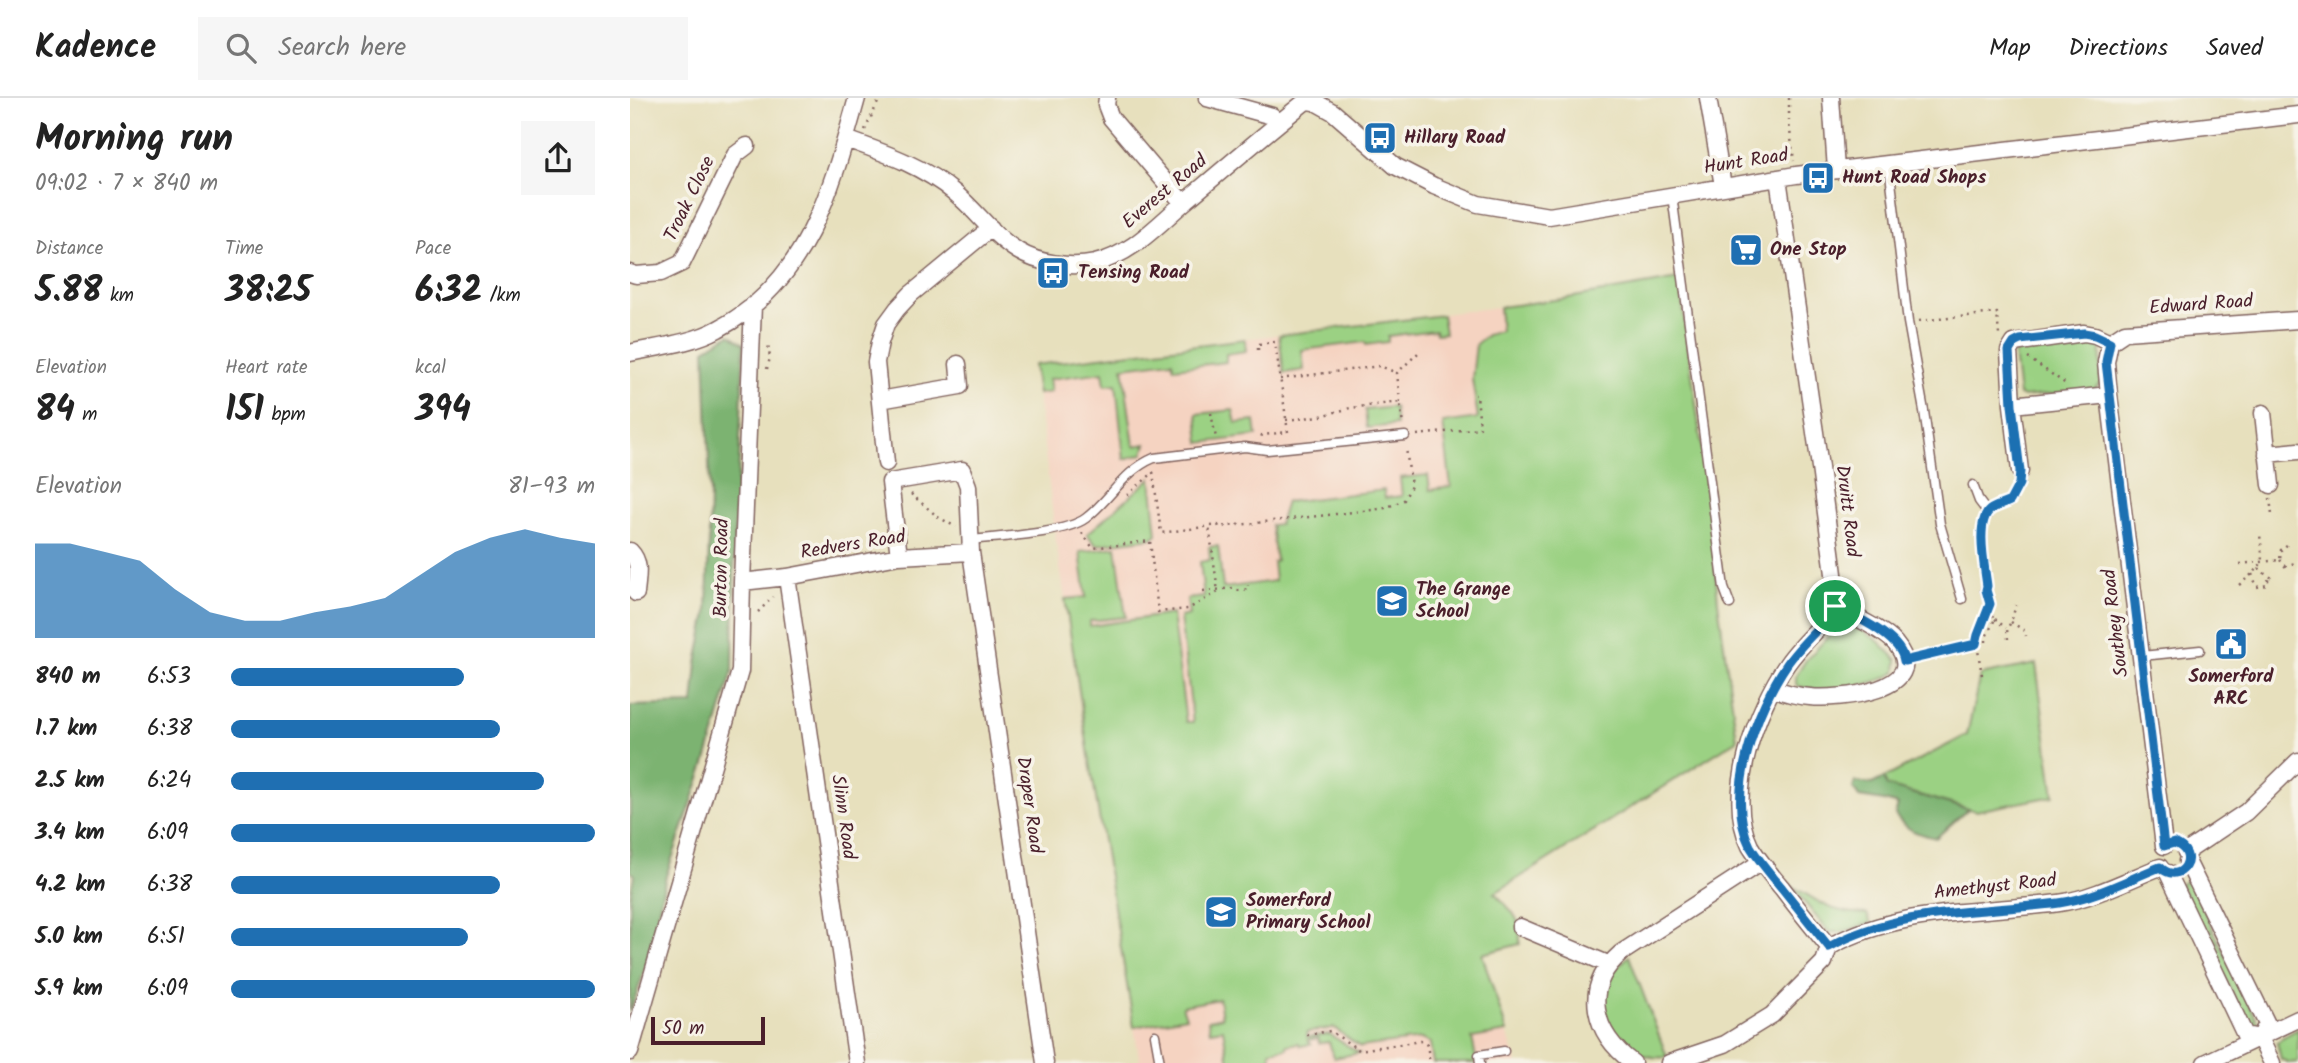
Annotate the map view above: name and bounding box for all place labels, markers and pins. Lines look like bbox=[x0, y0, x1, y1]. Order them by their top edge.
bus stop icon: Hillary Road bbox=[1361, 119, 1399, 157]
place label: Hillary Road bbox=[1404, 123, 1506, 153]
bus stop icon: Hunt Road Shops bbox=[1799, 159, 1837, 197]
place label: Hunt Road Shops bbox=[1842, 163, 1986, 193]
supermarket icon: One Stop bbox=[1727, 231, 1765, 269]
place label: One Stop bbox=[1770, 235, 1847, 265]
bus stop icon: Tensing Road bbox=[1034, 254, 1072, 292]
place label: Tensing Road bbox=[1078, 258, 1190, 288]
place label: The Grange School bbox=[1416, 575, 1510, 627]
pin bbox=[1805, 576, 1865, 636]
school or university icon: The Grange School bbox=[1373, 582, 1411, 620]
public building icon: Somerford ARC bbox=[2212, 625, 2250, 663]
place label: Somerford ARC bbox=[2189, 662, 2274, 714]
place label: Somerford Primary School bbox=[1246, 886, 1371, 938]
school or university icon: Somerford Primary School bbox=[1202, 893, 1240, 931]

